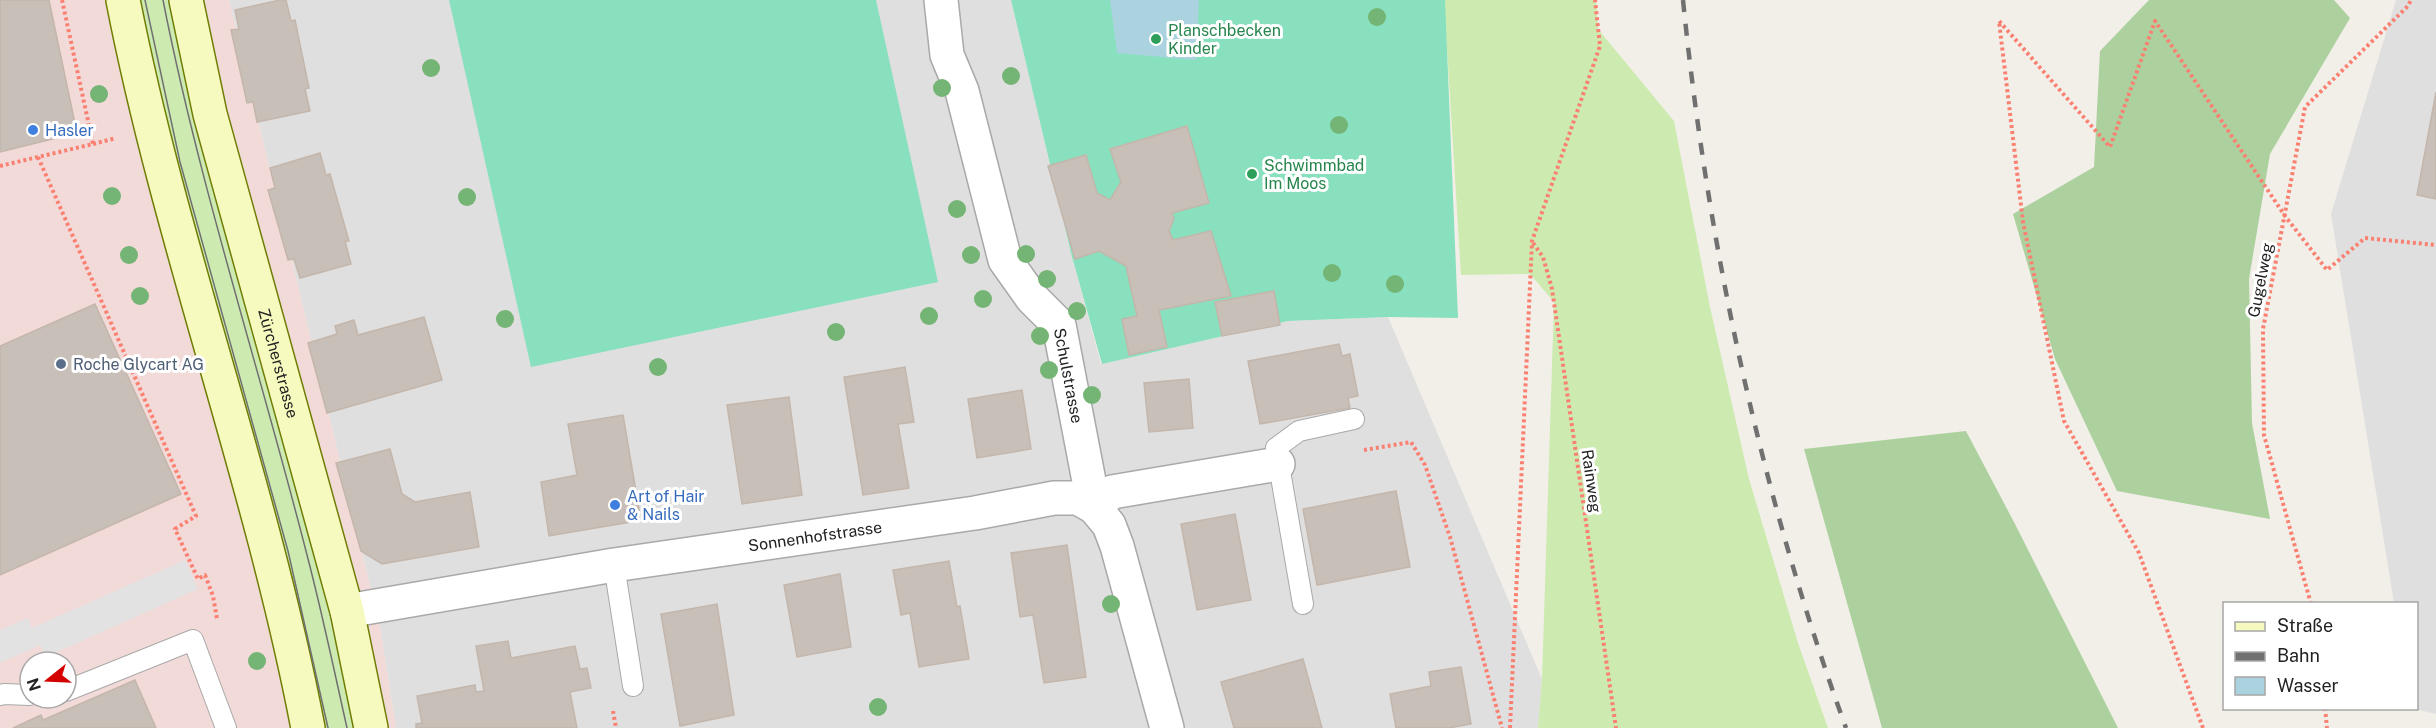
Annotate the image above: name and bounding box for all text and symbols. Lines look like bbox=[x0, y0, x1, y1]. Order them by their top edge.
place label: Planschbecken Kinder bbox=[1168, 21, 1281, 58]
marker: Planschbecken Kinder bbox=[1149, 32, 1163, 46]
place label: Hasler bbox=[45, 121, 94, 140]
marker: Hasler bbox=[26, 123, 40, 137]
place label: Schwimmbad Im Moos bbox=[1264, 156, 1364, 193]
marker: Schwimmbad Im Moos bbox=[1245, 167, 1259, 181]
street label: Gugelweg bbox=[2244, 241, 2277, 319]
street label: Zürcherstrasse bbox=[254, 306, 302, 420]
street label: Schulstrasse bbox=[1050, 326, 1087, 425]
place label: Roche Glycart AG bbox=[73, 355, 204, 374]
marker: Roche Glycart AG bbox=[54, 357, 68, 371]
street label: Rainweg bbox=[1578, 448, 1605, 514]
place label: Art of Hair & Nails bbox=[627, 487, 705, 524]
marker: Art of Hair & Nails bbox=[608, 498, 622, 512]
street label: Sonnenhofstrasse bbox=[747, 518, 883, 556]
legend bbox=[2223, 602, 2418, 710]
text: Straße bbox=[2277, 615, 2333, 636]
text: Bahn bbox=[2277, 645, 2320, 666]
north arrow bbox=[18, 650, 78, 710]
text: Wasser bbox=[2277, 675, 2339, 696]
text: N bbox=[23, 676, 45, 693]

